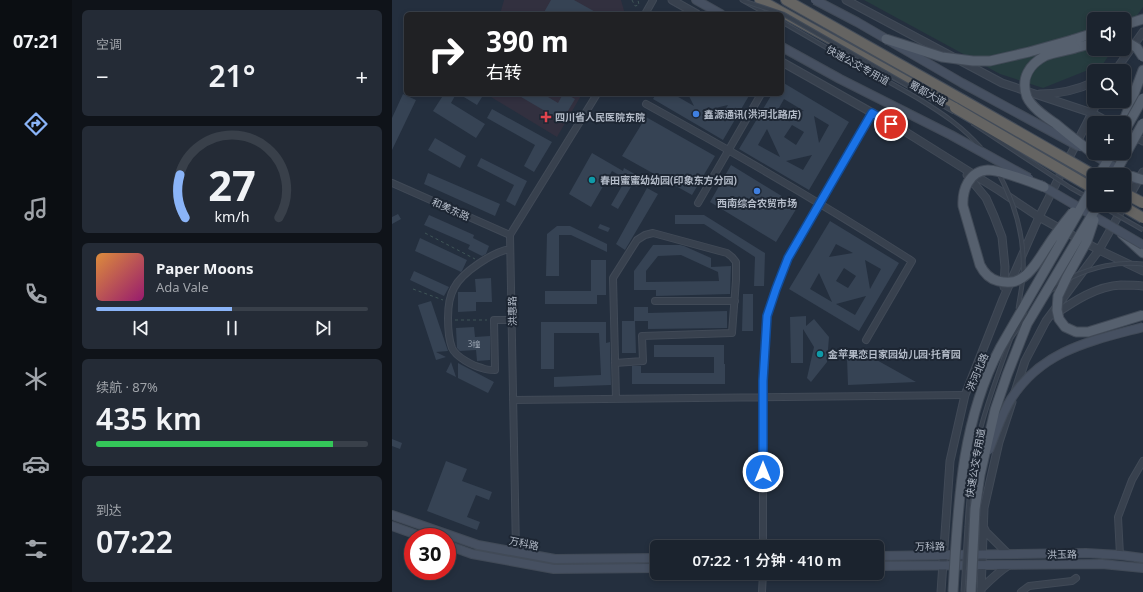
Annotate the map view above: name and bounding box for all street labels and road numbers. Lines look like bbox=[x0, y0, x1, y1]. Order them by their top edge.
street label: 快速公交专用道 bbox=[824, 42, 892, 88]
street label: 蜀都大道 bbox=[907, 77, 949, 109]
street label: 和美东路 bbox=[430, 194, 472, 224]
street label: 洪惠路 bbox=[505, 296, 519, 326]
street label: 洪河北路 bbox=[963, 351, 991, 393]
street label: 快速公交专用道 bbox=[962, 427, 988, 499]
street label: 万科路 bbox=[508, 533, 540, 553]
street label: 万科路 bbox=[915, 539, 945, 553]
street label: 洪玉路 bbox=[1047, 547, 1077, 561]

